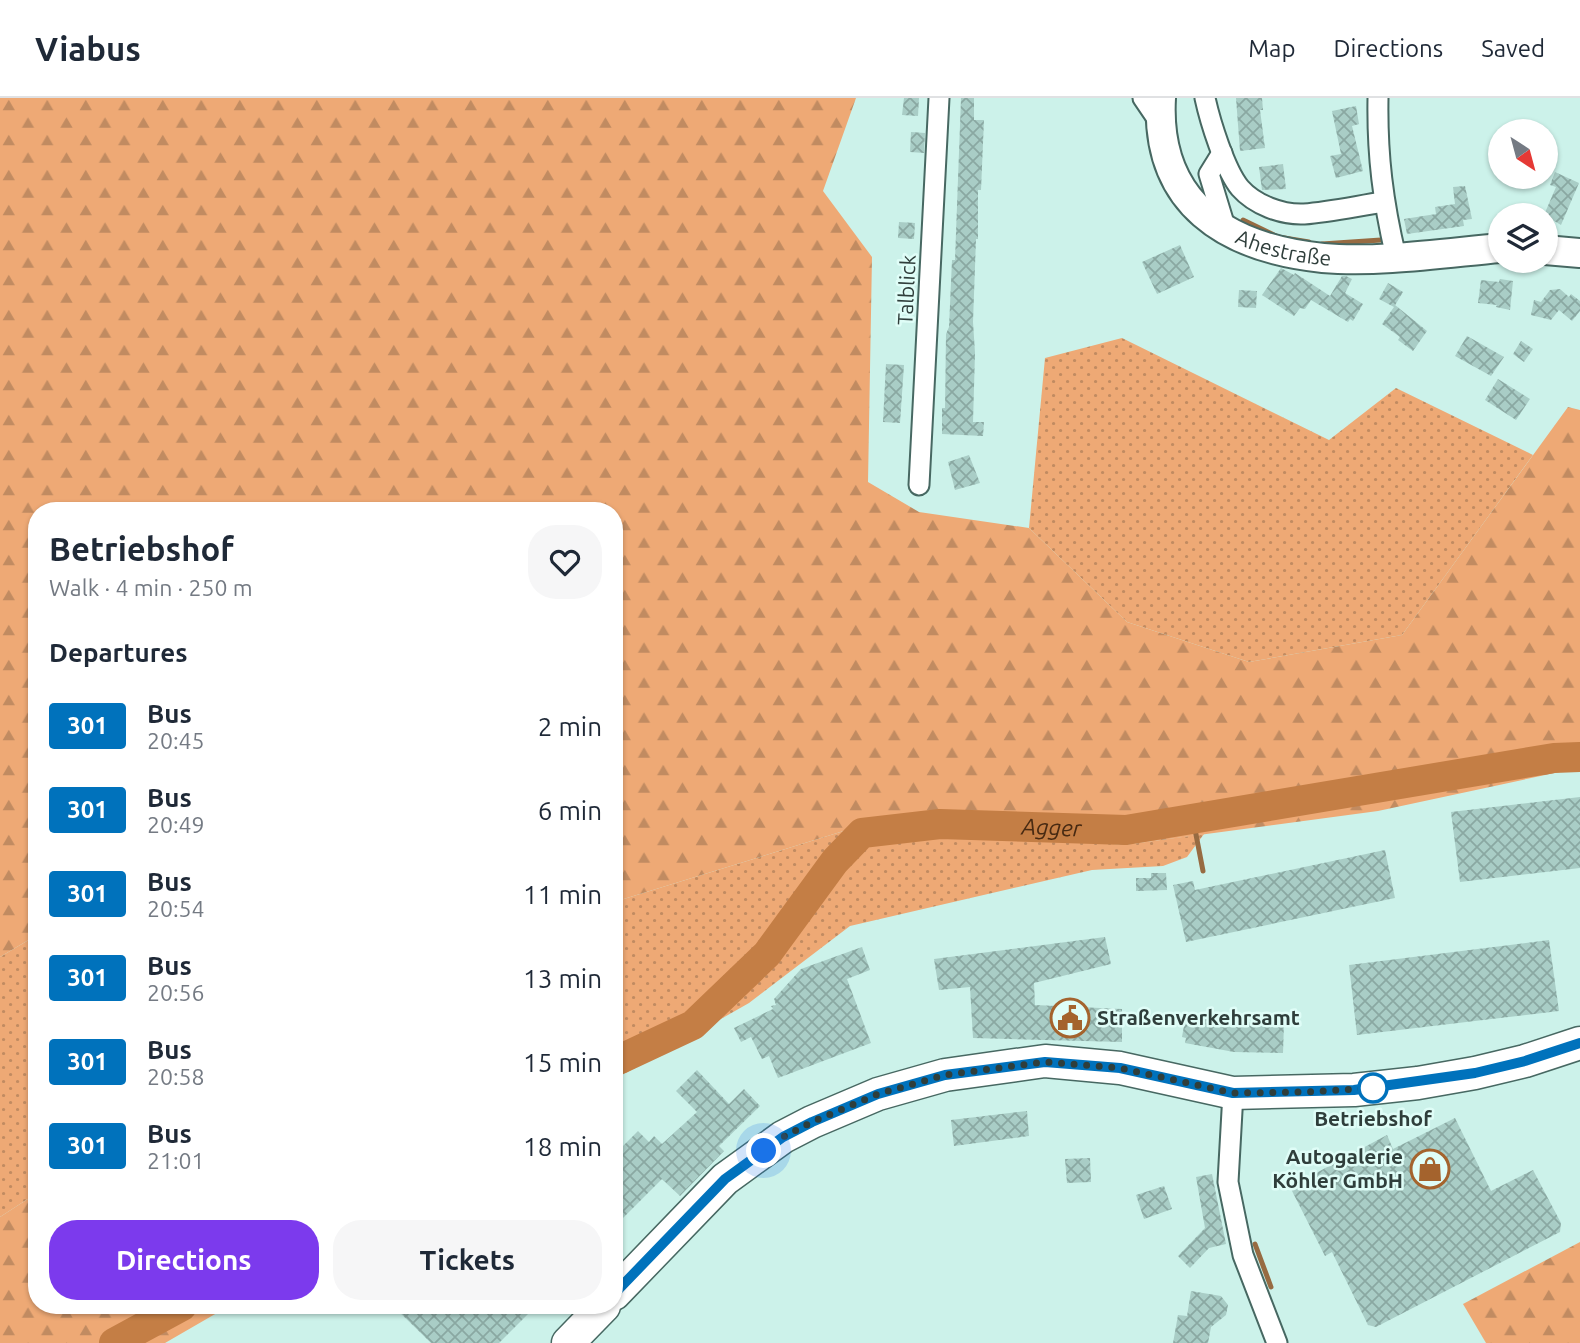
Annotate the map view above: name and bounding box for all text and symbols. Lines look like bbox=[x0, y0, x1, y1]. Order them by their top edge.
text: Viabus bbox=[35, 30, 141, 67]
text: Map bbox=[1248, 35, 1295, 62]
text: Directions bbox=[1333, 35, 1443, 62]
text: Saved bbox=[1481, 35, 1545, 62]
north arrow bbox=[1488, 119, 1558, 189]
map controls bbox=[1488, 119, 1558, 273]
button: layers bbox=[1488, 203, 1558, 273]
street label: Ahestraße bbox=[1232, 224, 1332, 270]
street label: Talblick bbox=[892, 254, 920, 326]
button: heart bbox=[528, 525, 602, 599]
text: Betriebshof bbox=[49, 530, 234, 567]
text: Walk · 4 min · 250 m bbox=[49, 575, 253, 600]
text: Departures bbox=[49, 638, 187, 667]
text: Bus bbox=[147, 699, 192, 728]
text: 301 bbox=[67, 712, 108, 739]
text: 2 min bbox=[538, 712, 602, 741]
text: 20:45 bbox=[147, 728, 205, 753]
text: Bus bbox=[147, 783, 192, 812]
text: 301 bbox=[67, 796, 108, 823]
text: 6 min bbox=[538, 796, 602, 825]
text: 20:49 bbox=[147, 812, 205, 837]
water label: Agger bbox=[1020, 814, 1083, 841]
text: Bus bbox=[147, 867, 192, 896]
text: 301 bbox=[67, 880, 108, 907]
text: 11 min bbox=[523, 880, 602, 909]
text: 20:54 bbox=[147, 896, 205, 921]
text: Bus bbox=[147, 951, 192, 980]
text: 301 bbox=[67, 964, 108, 991]
text: 13 min bbox=[523, 964, 602, 993]
text: 20:56 bbox=[147, 980, 205, 1005]
public building icon: Straßenverkehrsamt bbox=[1049, 997, 1091, 1039]
place label: Straßenverkehrsamt bbox=[1097, 1005, 1300, 1029]
text: Bus bbox=[147, 1035, 192, 1064]
text: 301 bbox=[67, 1048, 108, 1075]
text: 15 min bbox=[523, 1048, 602, 1077]
text: 20:58 bbox=[147, 1064, 205, 1089]
marker: Betriebshof bbox=[1358, 1073, 1388, 1103]
place label: Betriebshof bbox=[1314, 1106, 1432, 1130]
text: Bus bbox=[147, 1119, 192, 1148]
text: 301 bbox=[67, 1132, 108, 1159]
text: 18 min bbox=[523, 1132, 602, 1161]
your location bbox=[746, 1133, 781, 1168]
place label: Autogalerie Köhler GmbH bbox=[1272, 1144, 1403, 1192]
text: 21:01 bbox=[147, 1148, 205, 1173]
shop icon: Autogalerie Köhler GmbH bbox=[1409, 1148, 1451, 1190]
button: Directions bbox=[49, 1220, 319, 1300]
button: Tickets bbox=[333, 1220, 602, 1300]

